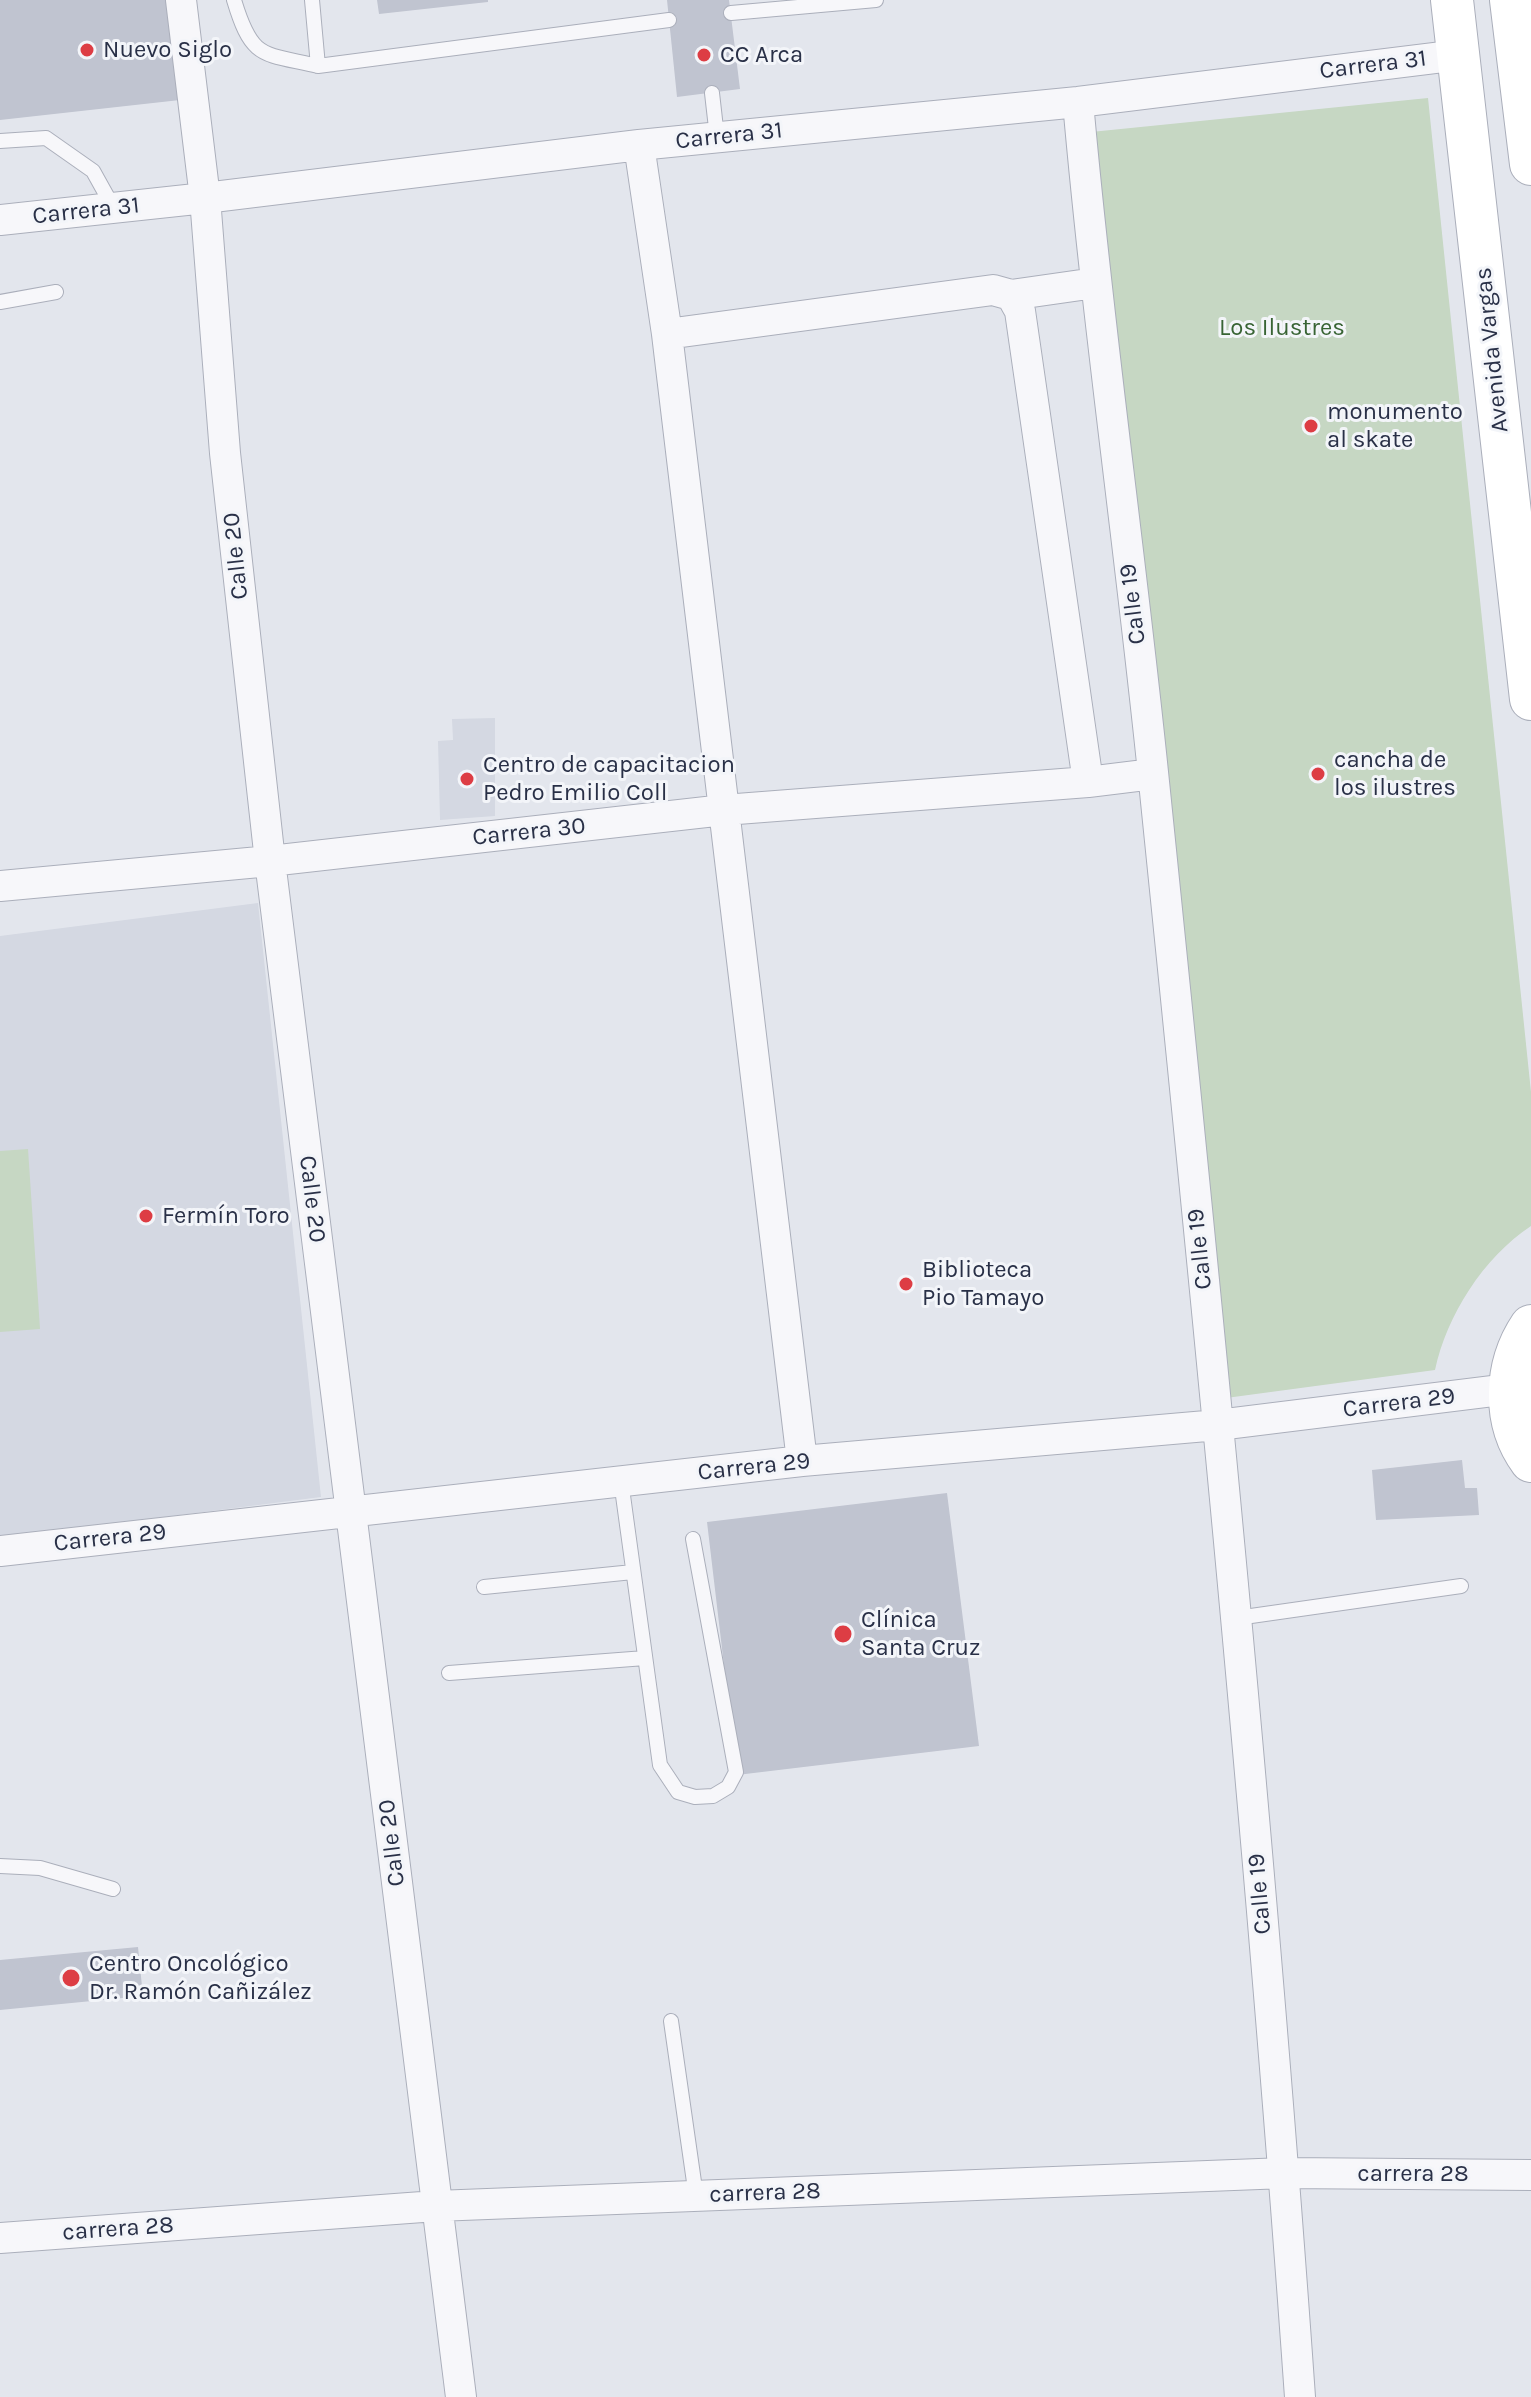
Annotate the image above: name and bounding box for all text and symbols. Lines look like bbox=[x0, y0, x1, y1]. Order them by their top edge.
place label: Nuevo Siglo bbox=[103, 36, 232, 64]
marker: Nuevo Siglo bbox=[78, 41, 96, 59]
place label: CC Arca bbox=[720, 41, 803, 69]
street label: Carrera 31 bbox=[1318, 44, 1428, 86]
marker: CC Arca bbox=[695, 46, 713, 64]
street label: Carrera 31 bbox=[674, 116, 784, 156]
street label: Carrera 31 bbox=[31, 191, 141, 231]
street label: Avenida Vargas bbox=[1469, 266, 1515, 434]
park label: Los Ilustres bbox=[1219, 314, 1345, 342]
place label: monumento al skate bbox=[1327, 398, 1463, 454]
marker: monumento al skate bbox=[1302, 417, 1320, 435]
street label: Calle 20 bbox=[217, 511, 255, 601]
street label: Calle 19 bbox=[1114, 562, 1152, 646]
place label: cancha de los ilustres bbox=[1334, 746, 1456, 802]
place label: Centro de capacitacion Pedro Emilio Coll bbox=[483, 751, 735, 807]
marker: cancha de los ilustres bbox=[1309, 765, 1327, 783]
marker: Centro de capacitacion Pedro Emilio Coll bbox=[458, 770, 476, 788]
street label: Carrera 30 bbox=[471, 812, 587, 852]
street label: Calle 20 bbox=[292, 1154, 332, 1244]
place label: Fermín Toro bbox=[162, 1202, 290, 1230]
marker: Fermín Toro bbox=[137, 1207, 155, 1225]
street label: Calle 19 bbox=[1181, 1207, 1219, 1291]
place label: Biblioteca Pio Tamayo bbox=[922, 1256, 1044, 1312]
marker: Biblioteca Pio Tamayo bbox=[897, 1275, 915, 1293]
street label: Carrera 29 bbox=[1341, 1382, 1457, 1424]
street label: Carrera 29 bbox=[696, 1447, 812, 1487]
street label: Carrera 29 bbox=[52, 1518, 168, 1558]
place label: Clínica Santa Cruz bbox=[861, 1606, 980, 1662]
marker: Clínica Santa Cruz bbox=[832, 1623, 854, 1645]
street label: Calle 20 bbox=[372, 1798, 412, 1888]
street label: Calle 19 bbox=[1242, 1852, 1278, 1936]
place label: Centro Oncológico Dr. Ramón Cañizález bbox=[89, 1950, 312, 2006]
marker: Centro Oncológico Dr. Ramón Cañizález bbox=[60, 1967, 82, 1989]
street label: carrera 28 bbox=[1357, 2160, 1469, 2188]
street label: carrera 28 bbox=[709, 2177, 821, 2209]
street label: carrera 28 bbox=[61, 2211, 175, 2247]

